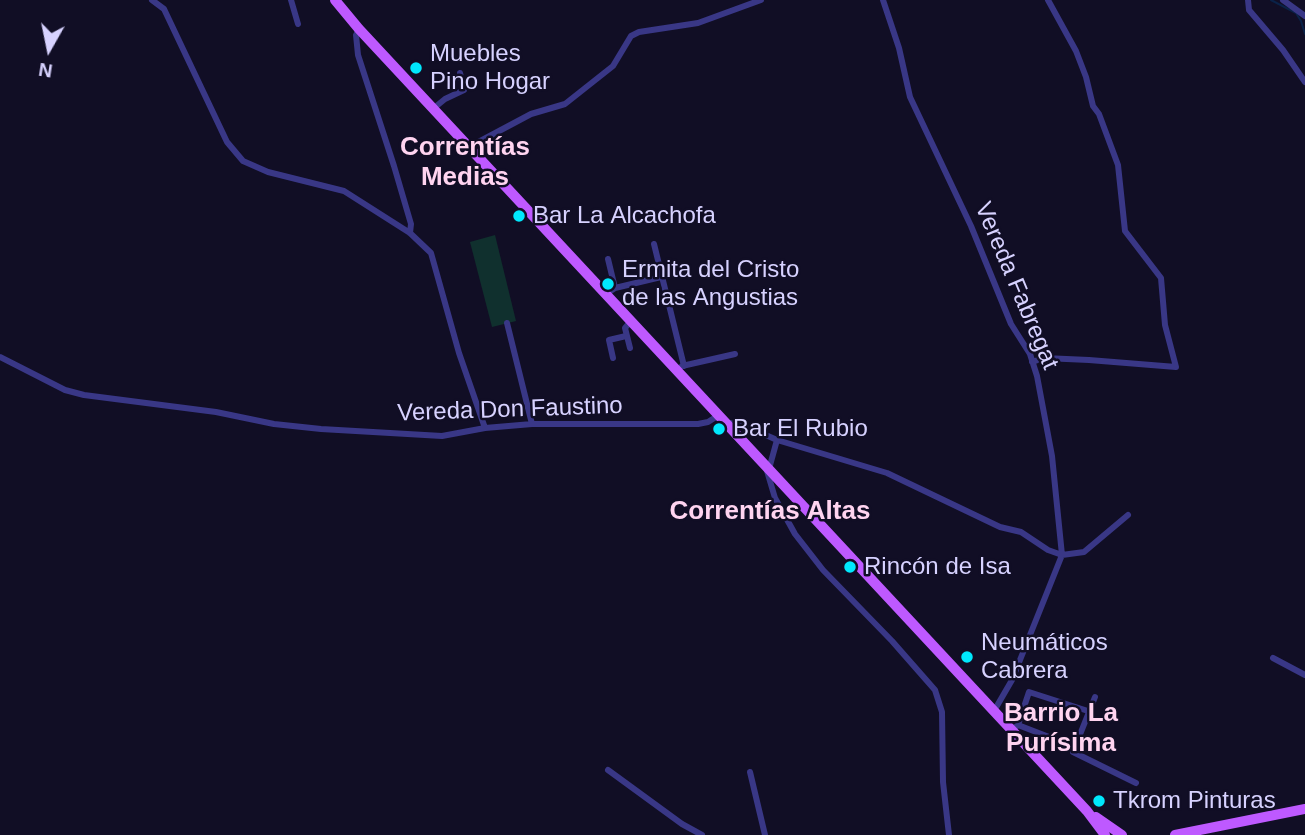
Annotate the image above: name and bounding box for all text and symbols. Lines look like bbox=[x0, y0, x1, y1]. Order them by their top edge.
north arrow bbox=[14, 14, 84, 84]
place label: Muebles Pino Hogar bbox=[430, 40, 550, 96]
text: N bbox=[37, 59, 54, 82]
marker: Muebles Pino Hogar bbox=[408, 60, 424, 76]
district label: Correntías Medias bbox=[400, 132, 530, 194]
street label: Vereda Fabregat bbox=[968, 198, 1064, 374]
place label: Bar La Alcachofa bbox=[533, 202, 716, 230]
marker: Bar La Alcachofa bbox=[511, 208, 527, 224]
place label: Ermita del Cristo de las Angustias bbox=[622, 256, 799, 312]
marker: Ermita del Cristo de las Angustias bbox=[600, 276, 616, 292]
street label: Vereda Don Faustino bbox=[397, 392, 623, 428]
place label: Bar El Rubio bbox=[733, 415, 868, 443]
marker: Bar El Rubio bbox=[711, 421, 727, 437]
district label: Correntías Altas bbox=[670, 496, 870, 528]
place label: Rincón de Isa bbox=[864, 553, 1011, 581]
marker: Rincón de Isa bbox=[842, 559, 858, 575]
place label: Neumáticos Cabrera bbox=[981, 629, 1108, 685]
marker: Neumáticos Cabrera bbox=[959, 649, 975, 665]
district label: Barrio La Purísima bbox=[1004, 698, 1118, 760]
place label: Tkrom Pinturas bbox=[1113, 787, 1276, 815]
marker: Tkrom Pinturas bbox=[1091, 793, 1107, 809]

